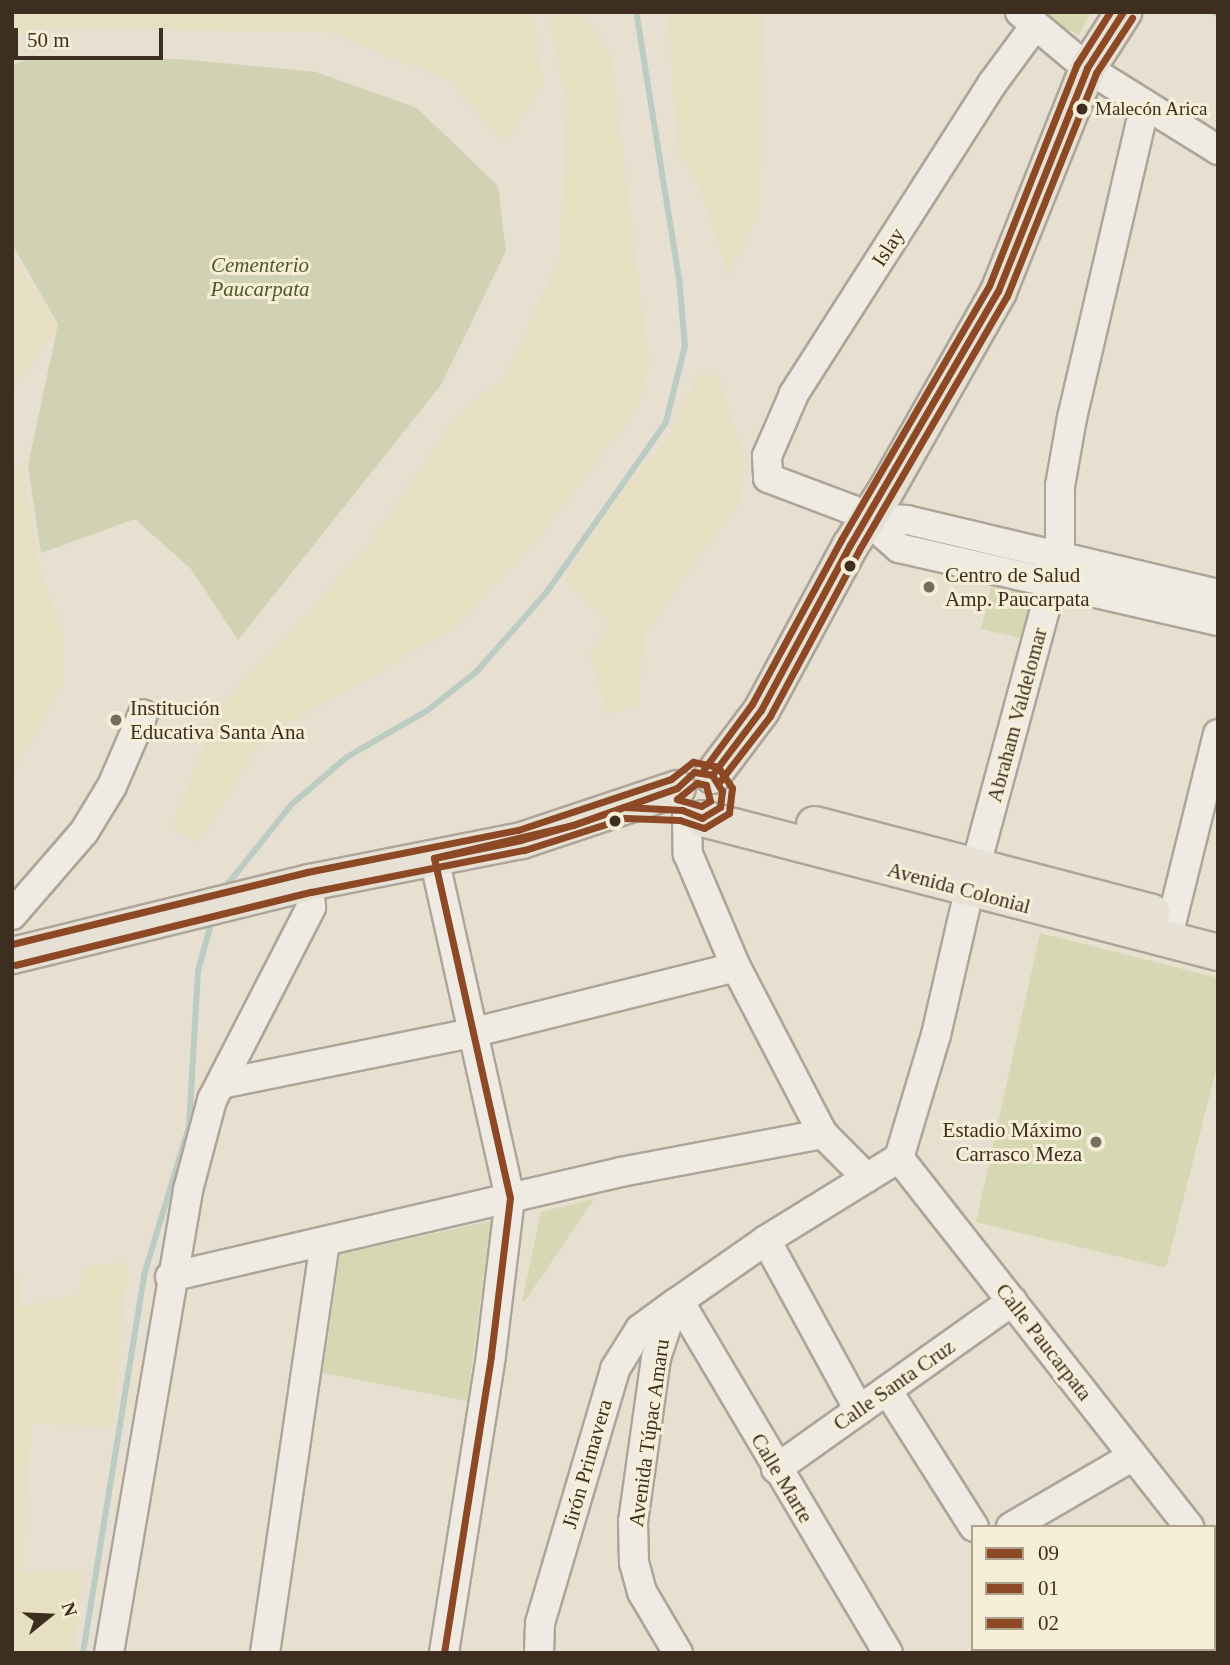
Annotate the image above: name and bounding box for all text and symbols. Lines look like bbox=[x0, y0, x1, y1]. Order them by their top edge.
scale bar bbox=[18, 14, 166, 58]
text: 50 m bbox=[27, 28, 70, 52]
place label: Malecón Arica bbox=[1095, 98, 1208, 120]
marker: Malecón Arica bbox=[1075, 102, 1089, 116]
street label: Islay bbox=[866, 223, 910, 271]
park label: Cementerio Paucarpata bbox=[210, 252, 310, 302]
unlabelled marker bbox=[843, 559, 857, 573]
place label: Centro de Salud Amp. Paucarpata bbox=[945, 562, 1090, 612]
marker: Centro de Salud Amp. Paucarpata bbox=[919, 577, 939, 597]
street label: Abraham Valdelomar bbox=[982, 625, 1052, 805]
place label: Institución Educativa Santa Ana bbox=[130, 695, 306, 745]
marker: Institución Educativa Santa Ana bbox=[108, 712, 124, 728]
unlabelled marker bbox=[608, 814, 622, 828]
street label: Avenida Colonial bbox=[885, 857, 1033, 919]
place label: Estadio Máximo Carrasco Meza bbox=[943, 1117, 1082, 1167]
marker: Estadio Máximo Carrasco Meza bbox=[1088, 1134, 1104, 1150]
street label: Calle Paucarpata bbox=[990, 1278, 1098, 1406]
street label: Calle Santa Cruz bbox=[828, 1334, 960, 1436]
street label: Avenida Túpac Amaru bbox=[623, 1337, 675, 1529]
street label: Jirón Primavera bbox=[556, 1396, 618, 1532]
street label: Calle Marte bbox=[746, 1429, 818, 1527]
legend bbox=[971, 1525, 1216, 1651]
text: 09 bbox=[1038, 1541, 1059, 1565]
text: 01 bbox=[1038, 1576, 1059, 1600]
north arrow bbox=[14, 1581, 84, 1651]
text: N bbox=[57, 1600, 82, 1619]
text: 02 bbox=[1038, 1611, 1059, 1635]

